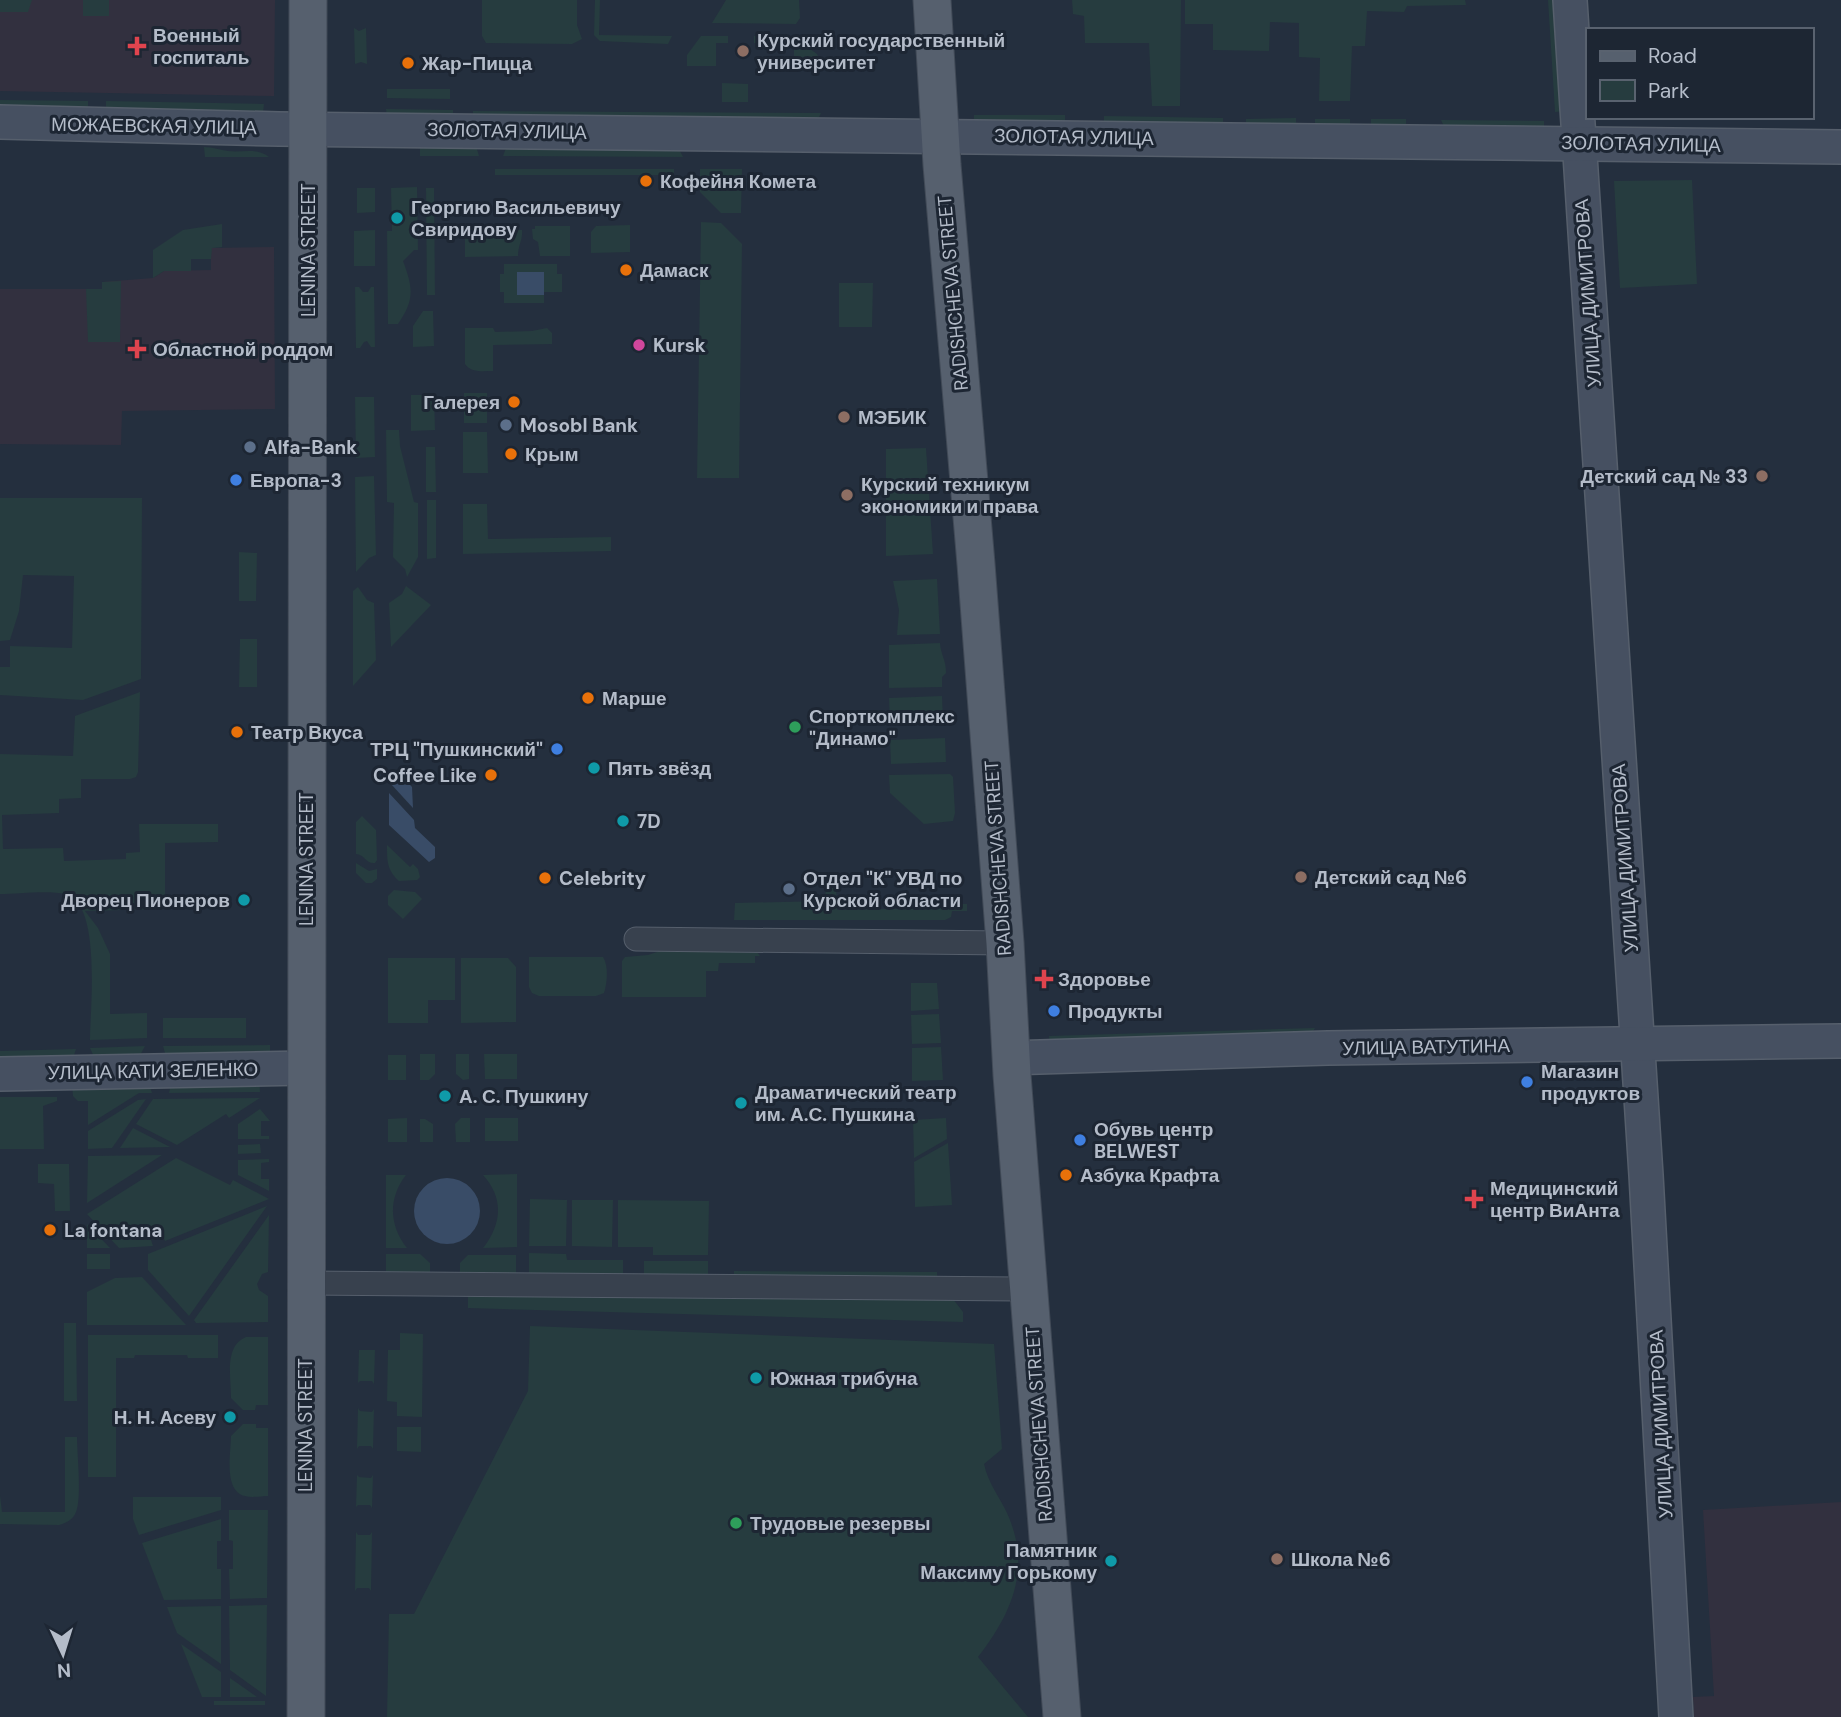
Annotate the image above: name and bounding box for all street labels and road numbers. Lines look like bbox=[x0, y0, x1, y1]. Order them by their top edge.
street label: МОЖАЕВСКАЯ УЛИЦА bbox=[51, 112, 257, 140]
street label: ЗОЛОТАЯ УЛИЦА bbox=[427, 117, 587, 145]
street label: ЗОЛОТАЯ УЛИЦА bbox=[994, 123, 1154, 151]
street label: ЗОЛОТАЯ УЛИЦА bbox=[1561, 130, 1721, 158]
street label: LENINA STREET bbox=[296, 183, 321, 317]
street label: RADISHCHEVA STREET bbox=[932, 194, 974, 392]
street label: УЛИЦА ДИМИТРОВА bbox=[1569, 198, 1607, 388]
street label: RADISHCHEVA STREET bbox=[979, 759, 1017, 957]
street label: УЛИЦА ДИМИТРОВА bbox=[1606, 763, 1644, 953]
street label: LENINA STREET bbox=[294, 792, 319, 926]
street label: УЛИЦА ВАТУТИНА bbox=[1342, 1033, 1510, 1061]
street label: УЛИЦА КАТИ ЗЕЛЕНКО bbox=[48, 1057, 258, 1085]
street label: RADISHCHEVA STREET bbox=[1020, 1325, 1058, 1523]
street label: УЛИЦА ДИМИТРОВА bbox=[1644, 1329, 1678, 1519]
street label: LENINA STREET bbox=[293, 1358, 318, 1492]

